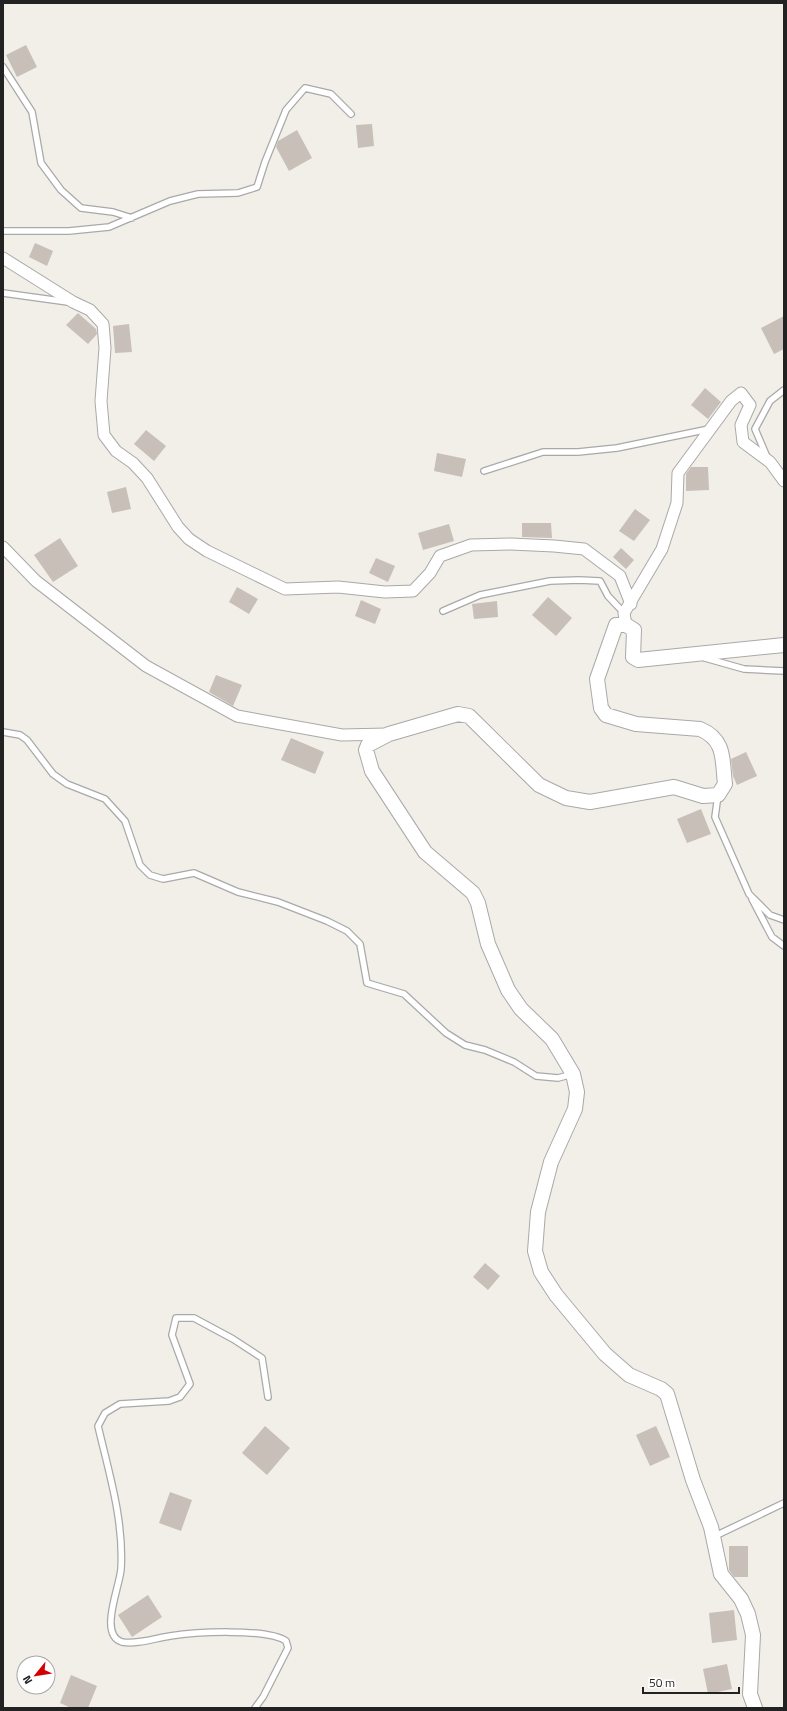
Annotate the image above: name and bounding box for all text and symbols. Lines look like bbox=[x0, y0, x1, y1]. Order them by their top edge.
north arrow bbox=[16, 1655, 56, 1695]
scale bar bbox=[643, 1669, 739, 1695]
text: N bbox=[19, 1673, 36, 1687]
text: 50 m bbox=[649, 1673, 675, 1692]

